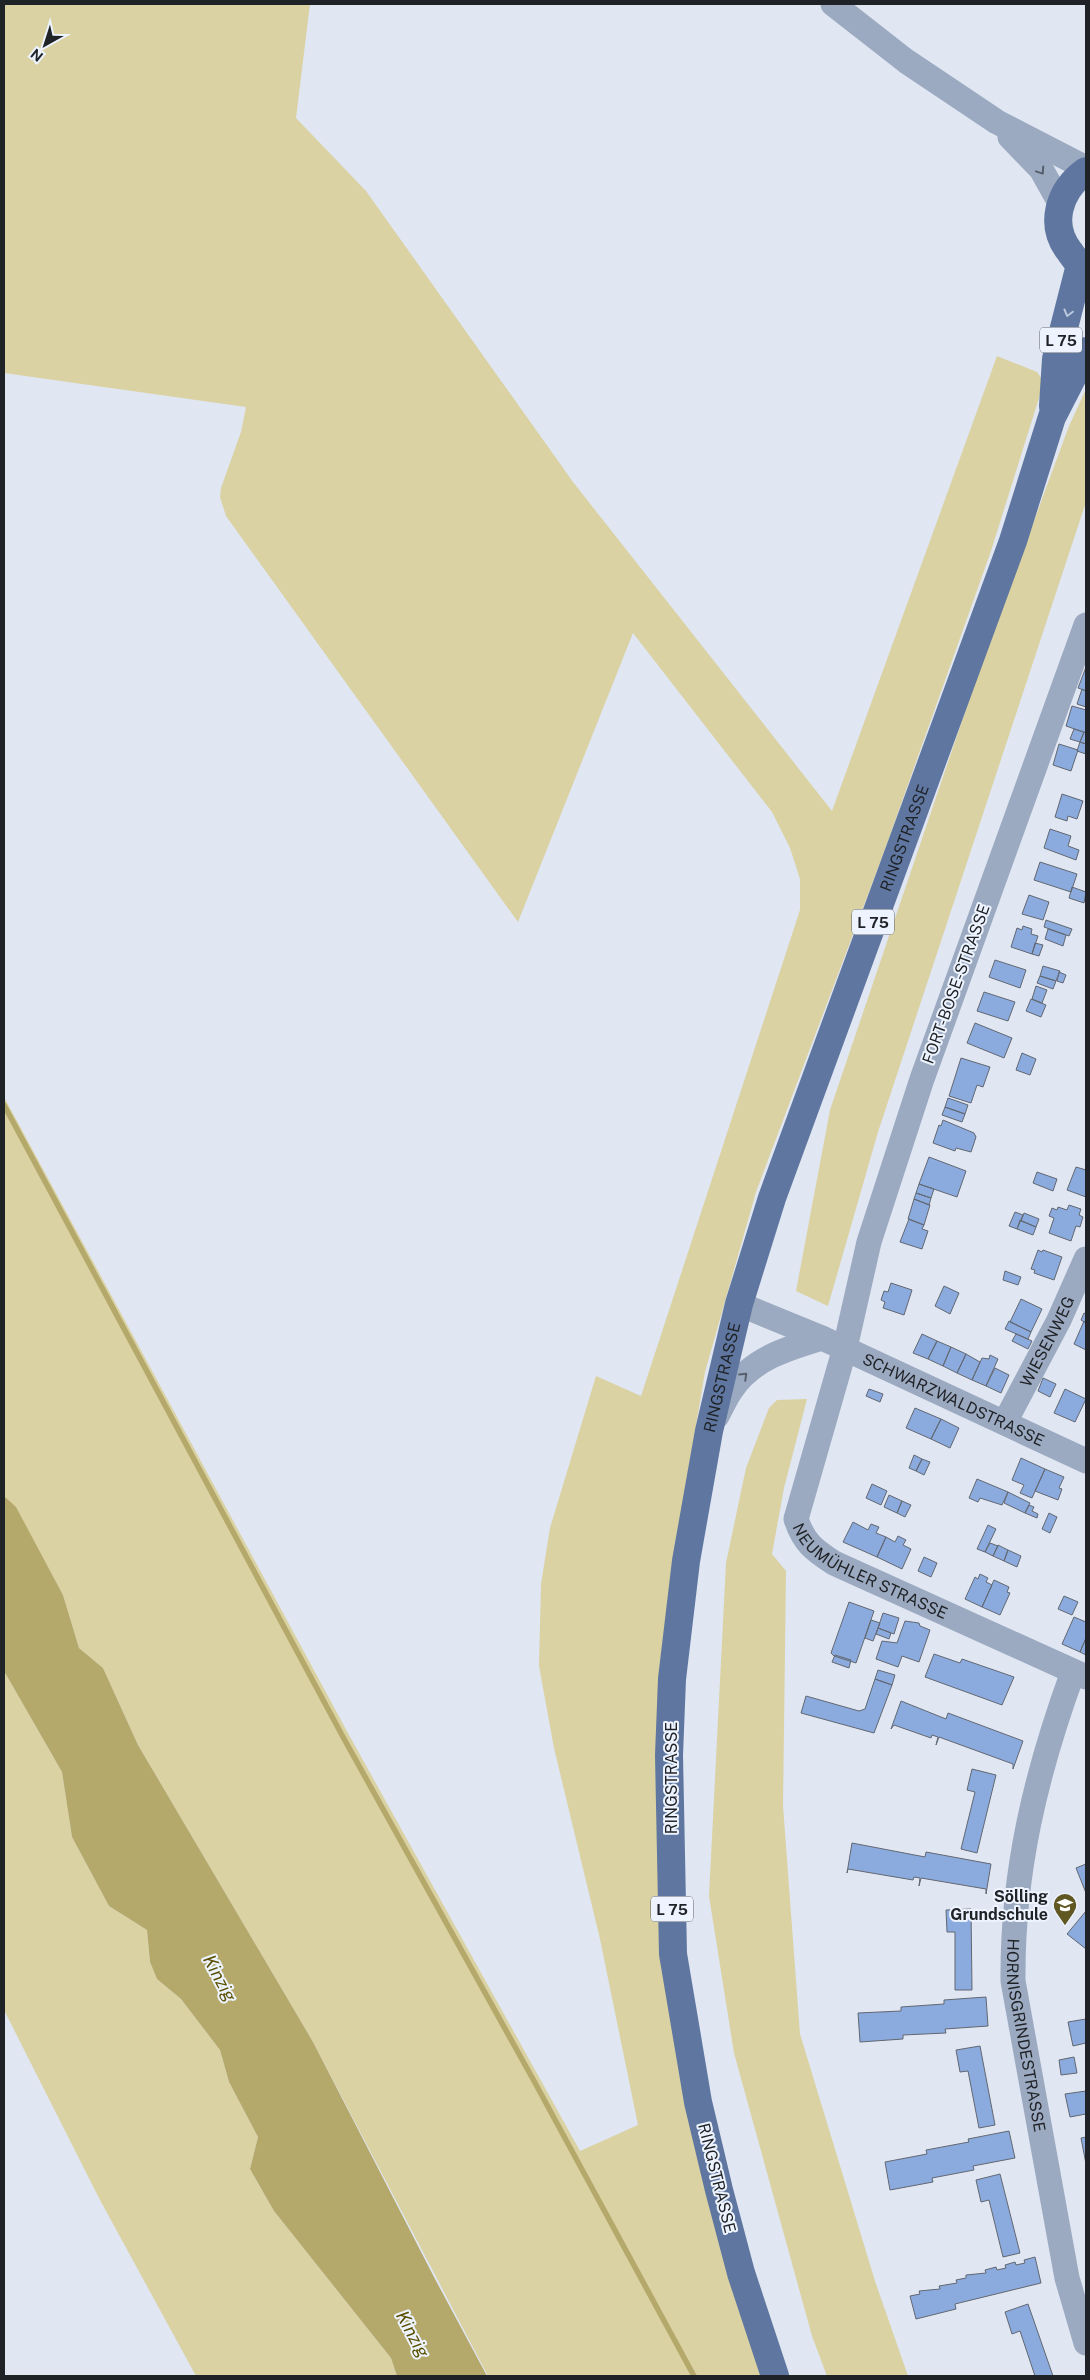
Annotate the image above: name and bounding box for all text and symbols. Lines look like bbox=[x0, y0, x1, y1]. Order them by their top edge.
north arrow bbox=[20, 20, 70, 70]
text: N bbox=[28, 45, 46, 65]
one-way arrow bbox=[1035, 166, 1045, 175]
one-way arrow bbox=[1063, 308, 1074, 317]
road number: L 75 bbox=[1040, 328, 1082, 352]
street label: RINGSTRASSE bbox=[876, 782, 932, 894]
street label: FORT-BOSE-STRASSE bbox=[918, 902, 994, 1066]
road number: L 75 bbox=[852, 910, 894, 934]
street label: WIESENWEG bbox=[1016, 1293, 1078, 1390]
street label: RINGSTRASSE bbox=[699, 1320, 744, 1434]
street label: SCHWARZWALDSTRASSE bbox=[860, 1349, 1048, 1450]
one-way arrow bbox=[739, 1373, 748, 1382]
street label: NEUMÜHLER STRASSE bbox=[789, 1520, 951, 1623]
street label: RINGSTRASSE bbox=[662, 1722, 681, 1834]
place label: Sölling Grundschule bbox=[950, 1887, 1048, 1924]
school or university icon: Sölling Grundschule bbox=[1052, 1892, 1078, 1926]
road number: L 75 bbox=[651, 1896, 693, 1922]
street label: HORNISGRINDESTRASSE bbox=[1003, 1938, 1050, 2134]
water label: Kinzig bbox=[199, 1951, 241, 2005]
street label: RINGSTRASSE bbox=[694, 2121, 740, 2235]
water label: Kinzig bbox=[392, 2307, 434, 2361]

